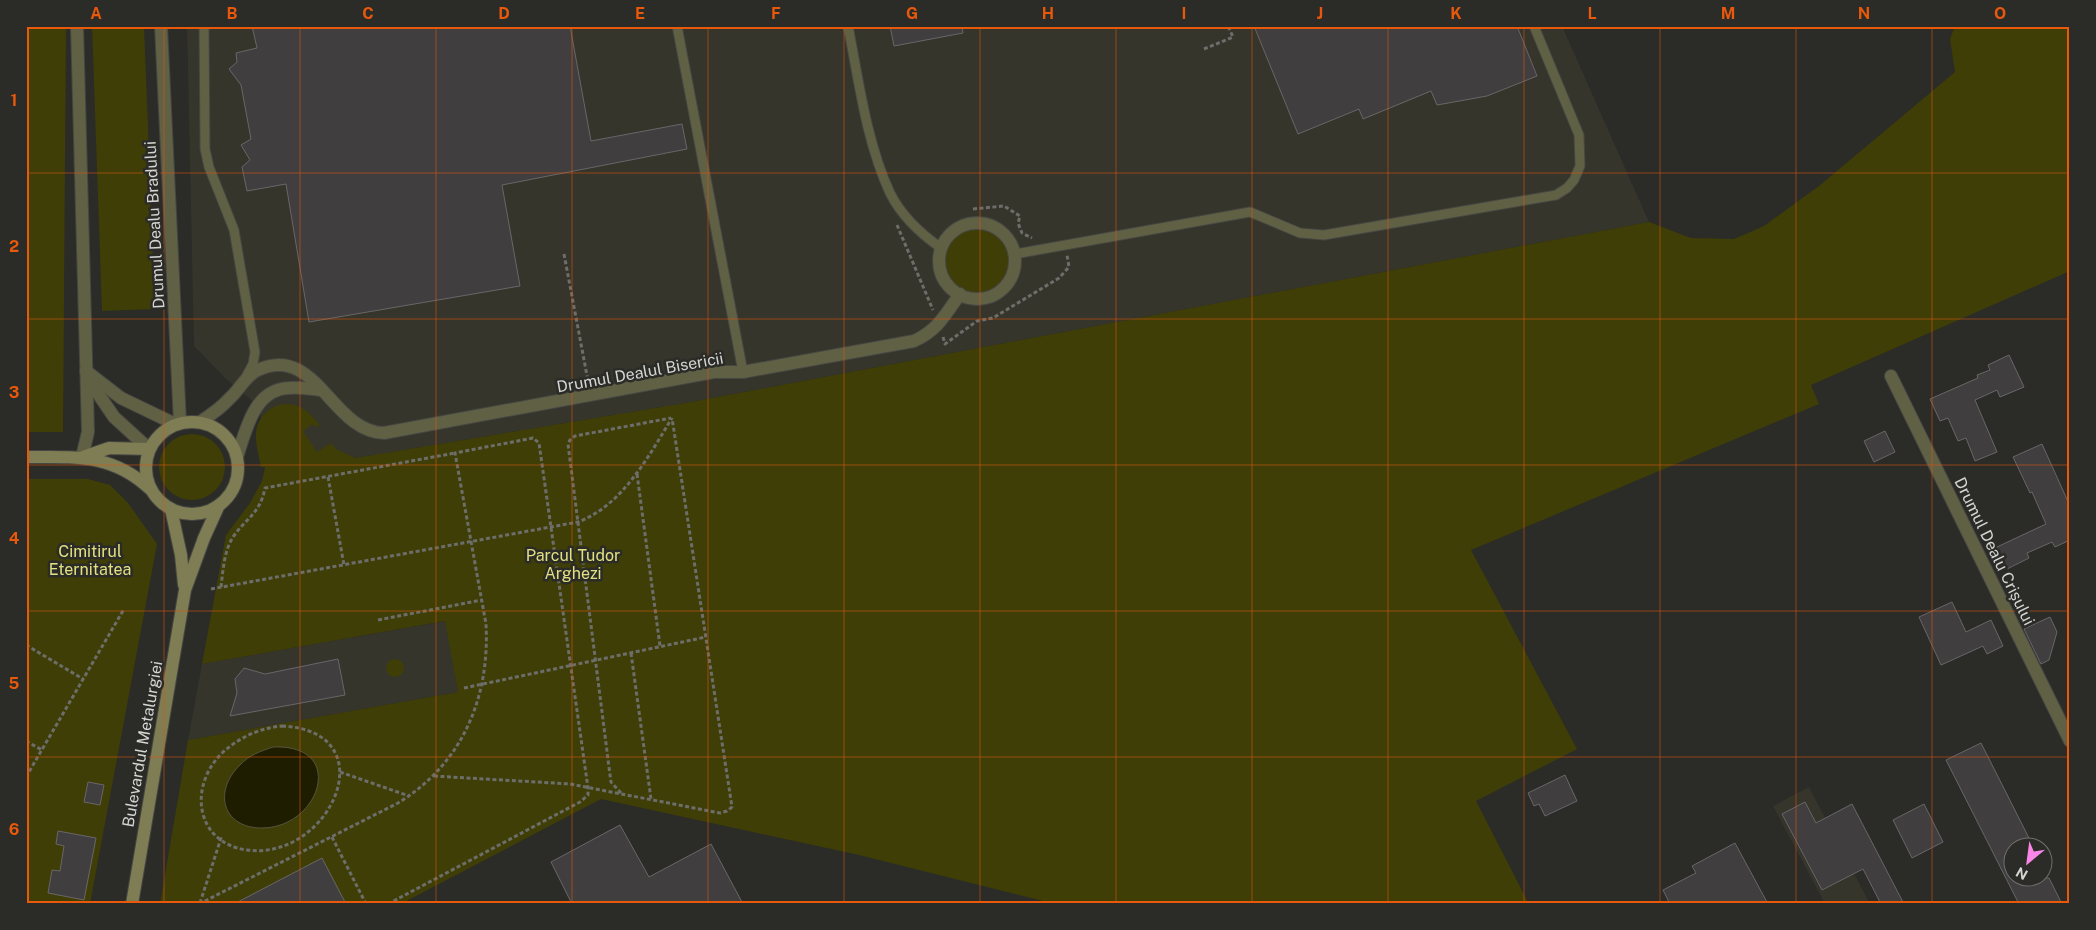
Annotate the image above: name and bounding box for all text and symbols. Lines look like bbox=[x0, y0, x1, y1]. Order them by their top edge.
text: A bbox=[90, 4, 102, 23]
text: B bbox=[227, 4, 238, 23]
text: C bbox=[362, 4, 374, 23]
text: D bbox=[498, 4, 510, 23]
text: E bbox=[635, 4, 645, 23]
text: F bbox=[771, 4, 781, 23]
text: G bbox=[906, 4, 918, 23]
text: H bbox=[1042, 4, 1054, 23]
text: I bbox=[1182, 4, 1186, 23]
text: J bbox=[1317, 4, 1323, 23]
text: K bbox=[1450, 4, 1462, 23]
text: L bbox=[1587, 4, 1597, 23]
text: M bbox=[1721, 4, 1735, 23]
text: N bbox=[1858, 4, 1870, 23]
text: O bbox=[1994, 4, 2006, 23]
text: 1 bbox=[11, 91, 17, 110]
street label: Drumul Dealu Bradului bbox=[141, 141, 168, 309]
text: 2 bbox=[9, 237, 19, 256]
street label: Drumul Dealul Bisericii bbox=[555, 348, 725, 397]
text: 3 bbox=[9, 383, 19, 402]
street label: Drumul Dealu Crișului bbox=[1950, 474, 2039, 628]
text: 4 bbox=[9, 529, 20, 548]
park label: Cimitirul Eternitatea bbox=[49, 542, 131, 579]
park label: Parcul Tudor Arghezi bbox=[526, 546, 620, 583]
street label: Bulevardul Metalurgiei bbox=[118, 659, 166, 829]
text: 5 bbox=[9, 674, 20, 693]
text: 6 bbox=[9, 820, 19, 839]
north arrow bbox=[2004, 838, 2054, 888]
text: N bbox=[2013, 864, 2030, 883]

